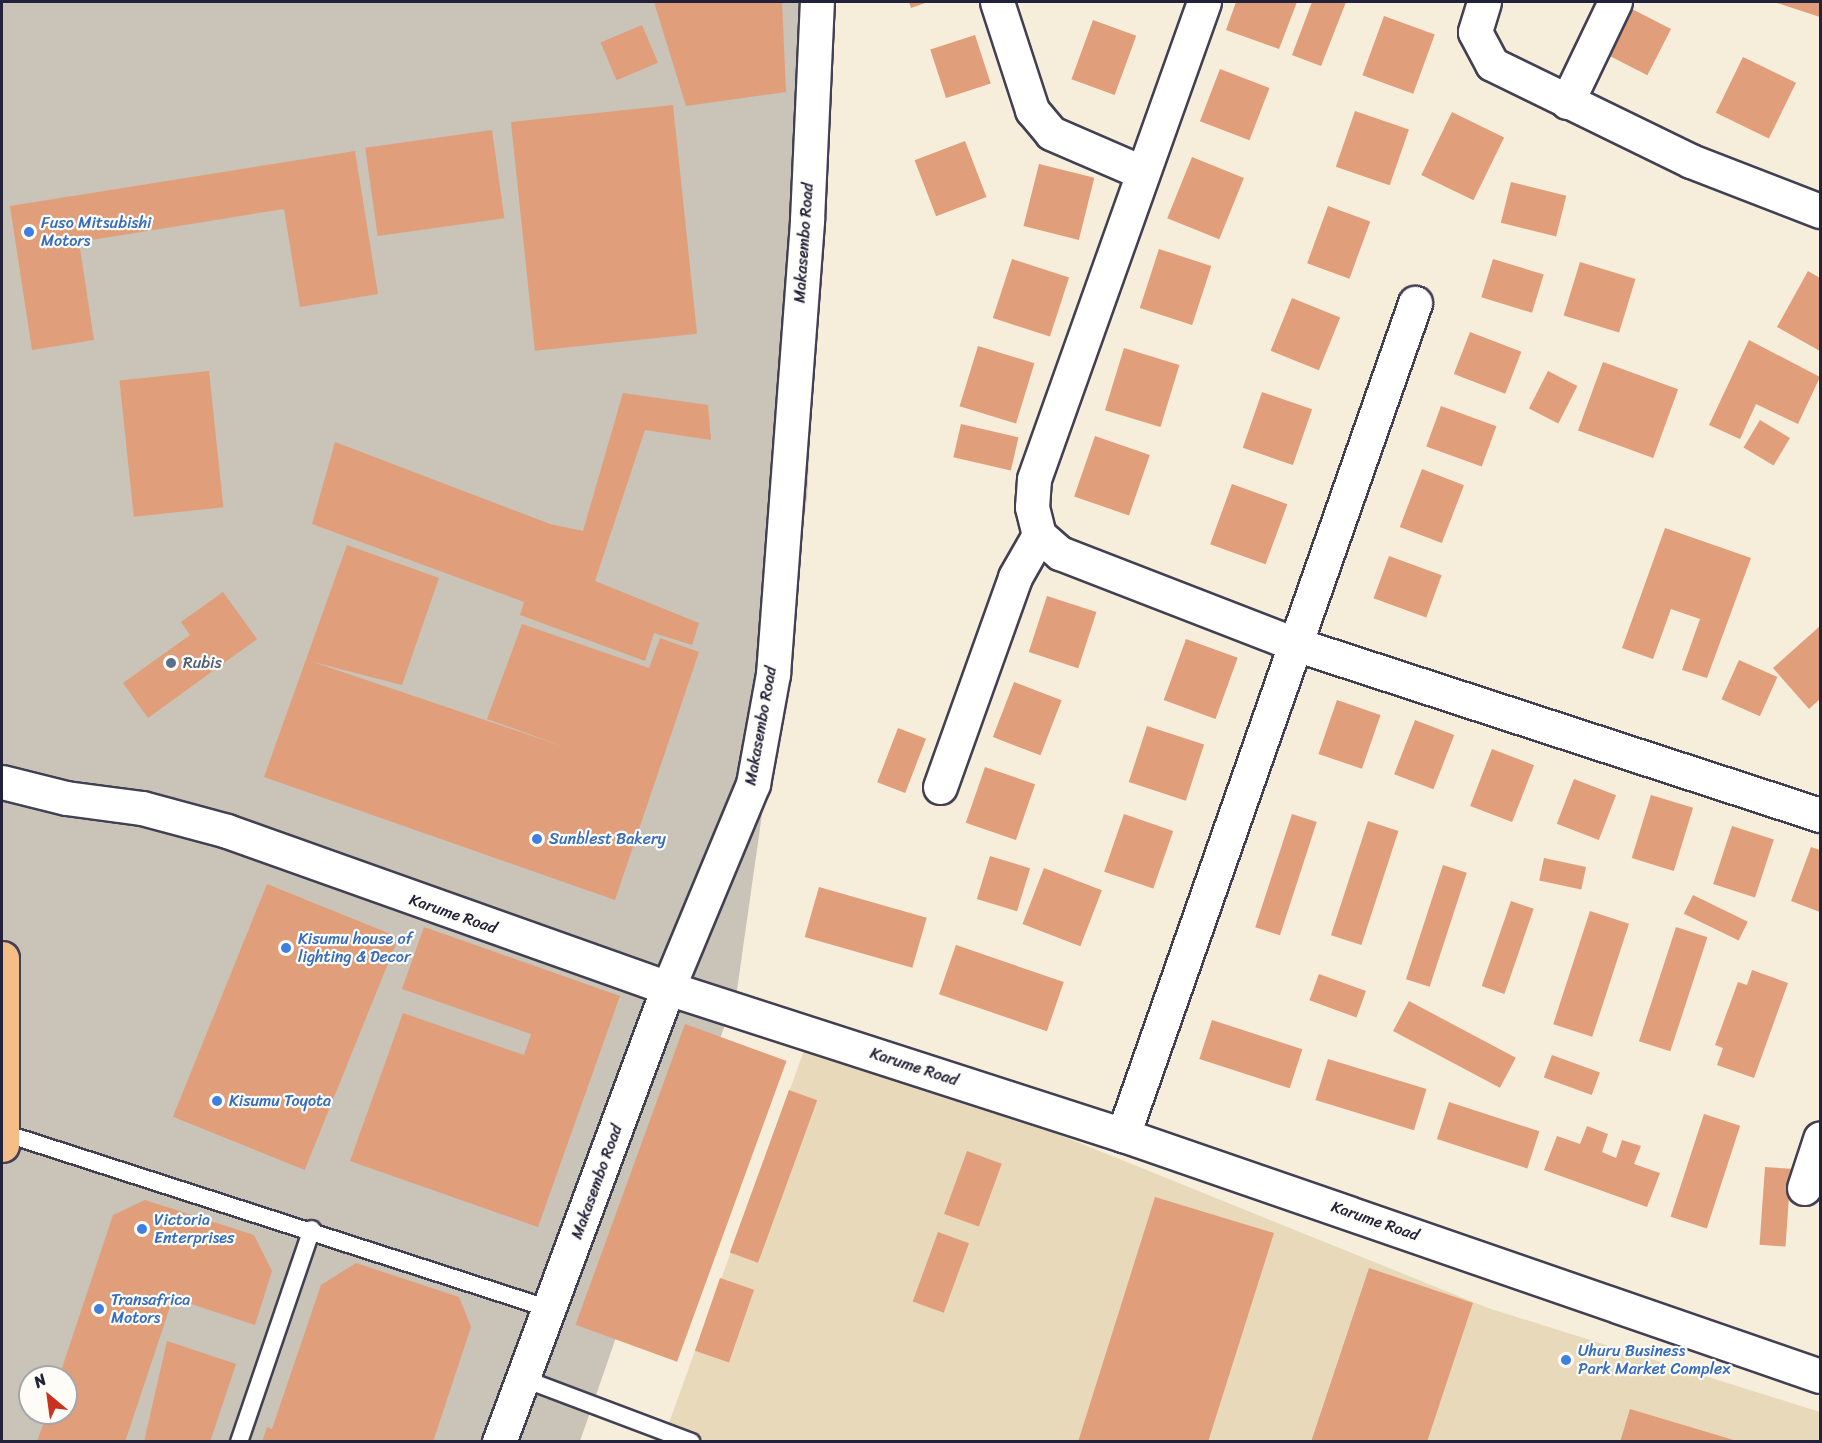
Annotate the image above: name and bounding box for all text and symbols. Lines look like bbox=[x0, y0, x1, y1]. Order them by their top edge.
street label: Makasembo Road bbox=[790, 182, 818, 304]
place label: Fuso Mitsubishi Motors bbox=[41, 213, 151, 251]
marker: Fuso Mitsubishi Motors bbox=[22, 225, 36, 239]
place label: Rubis bbox=[183, 653, 222, 673]
marker: Rubis bbox=[164, 656, 178, 670]
street label: Makasembo Road bbox=[741, 665, 781, 787]
place label: Sunblest Bakery bbox=[549, 829, 666, 849]
marker: Sunblest Bakery bbox=[530, 832, 544, 846]
street label: Karume Road bbox=[407, 890, 499, 938]
place label: Kisumu house of lighting & Decor bbox=[298, 929, 413, 967]
marker: Kisumu house of lighting & Decor bbox=[279, 941, 293, 955]
street label: Karume Road bbox=[868, 1044, 960, 1090]
place label: Kisumu Toyota bbox=[229, 1091, 331, 1111]
marker: Kisumu Toyota bbox=[210, 1094, 224, 1108]
street label: Makasembo Road bbox=[567, 1122, 627, 1242]
street label: Karume Road bbox=[1329, 1197, 1421, 1245]
place label: Victoria Enterprises bbox=[154, 1210, 234, 1248]
marker: Victoria Enterprises bbox=[135, 1222, 149, 1236]
place label: Transafrica Motors bbox=[111, 1290, 190, 1328]
marker: Transafrica Motors bbox=[92, 1302, 106, 1316]
place label: Uhuru Business Park Market Complex bbox=[1578, 1341, 1730, 1379]
marker: Uhuru Business Park Market Complex bbox=[1559, 1353, 1573, 1367]
north arrow bbox=[18, 1365, 78, 1425]
text: N bbox=[28, 1365, 52, 1396]

